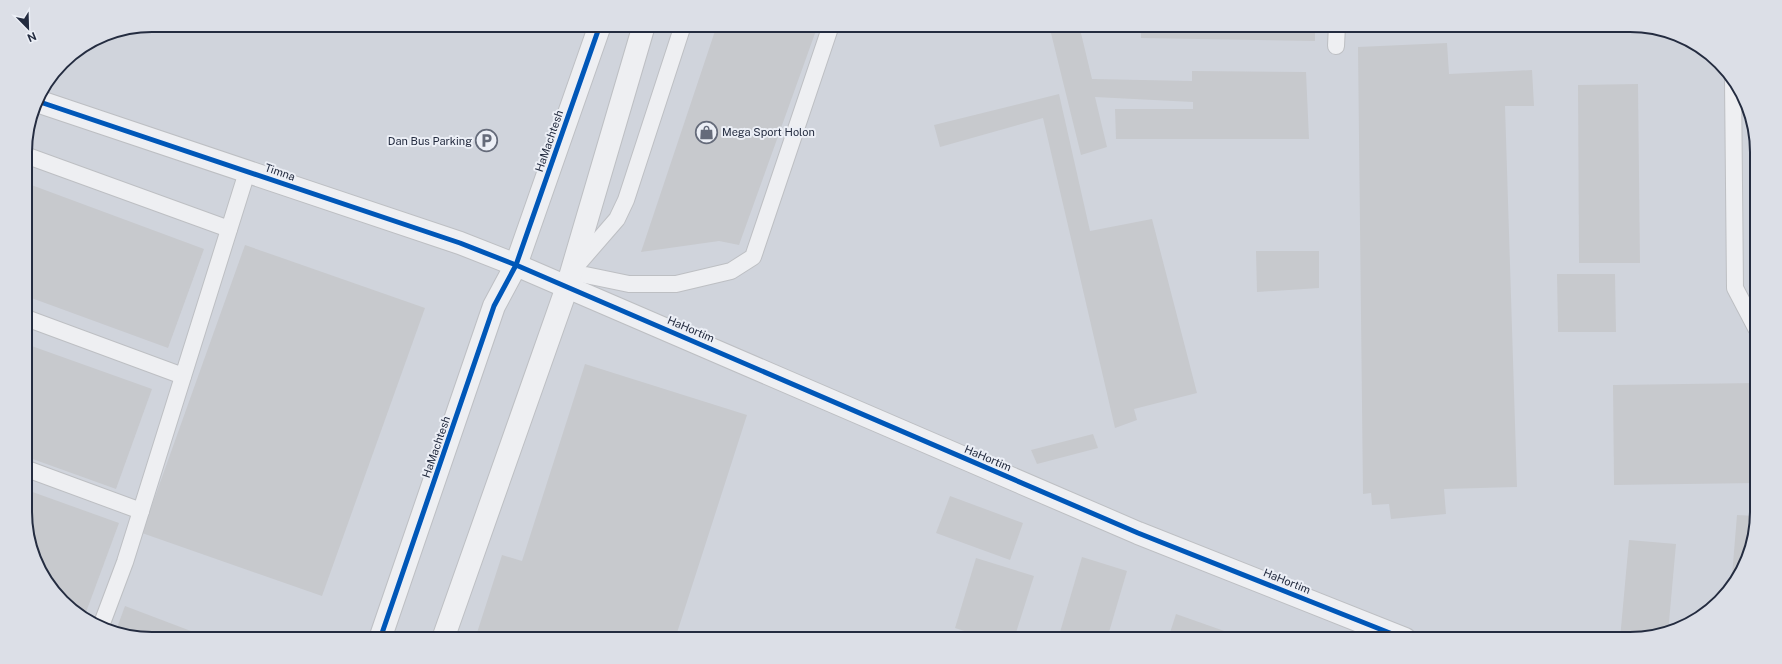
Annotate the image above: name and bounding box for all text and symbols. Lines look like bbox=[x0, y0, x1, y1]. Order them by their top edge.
north arrow bbox=[8, 8, 48, 48]
text: N bbox=[26, 30, 38, 44]
street label: HaMachtesh bbox=[533, 109, 565, 173]
shop icon: Mega Sport Holon bbox=[694, 119, 720, 145]
place label: Mega Sport Holon bbox=[722, 126, 815, 138]
parking icon: Dan Bus Parking bbox=[474, 128, 500, 154]
place label: Dan Bus Parking bbox=[388, 135, 472, 147]
street label: Timna bbox=[263, 161, 297, 183]
street label: HaHortim bbox=[666, 314, 716, 344]
street label: HaMachtesh bbox=[420, 415, 452, 479]
street label: HaHortim bbox=[963, 443, 1013, 473]
street label: HaHortim bbox=[1262, 566, 1312, 596]

